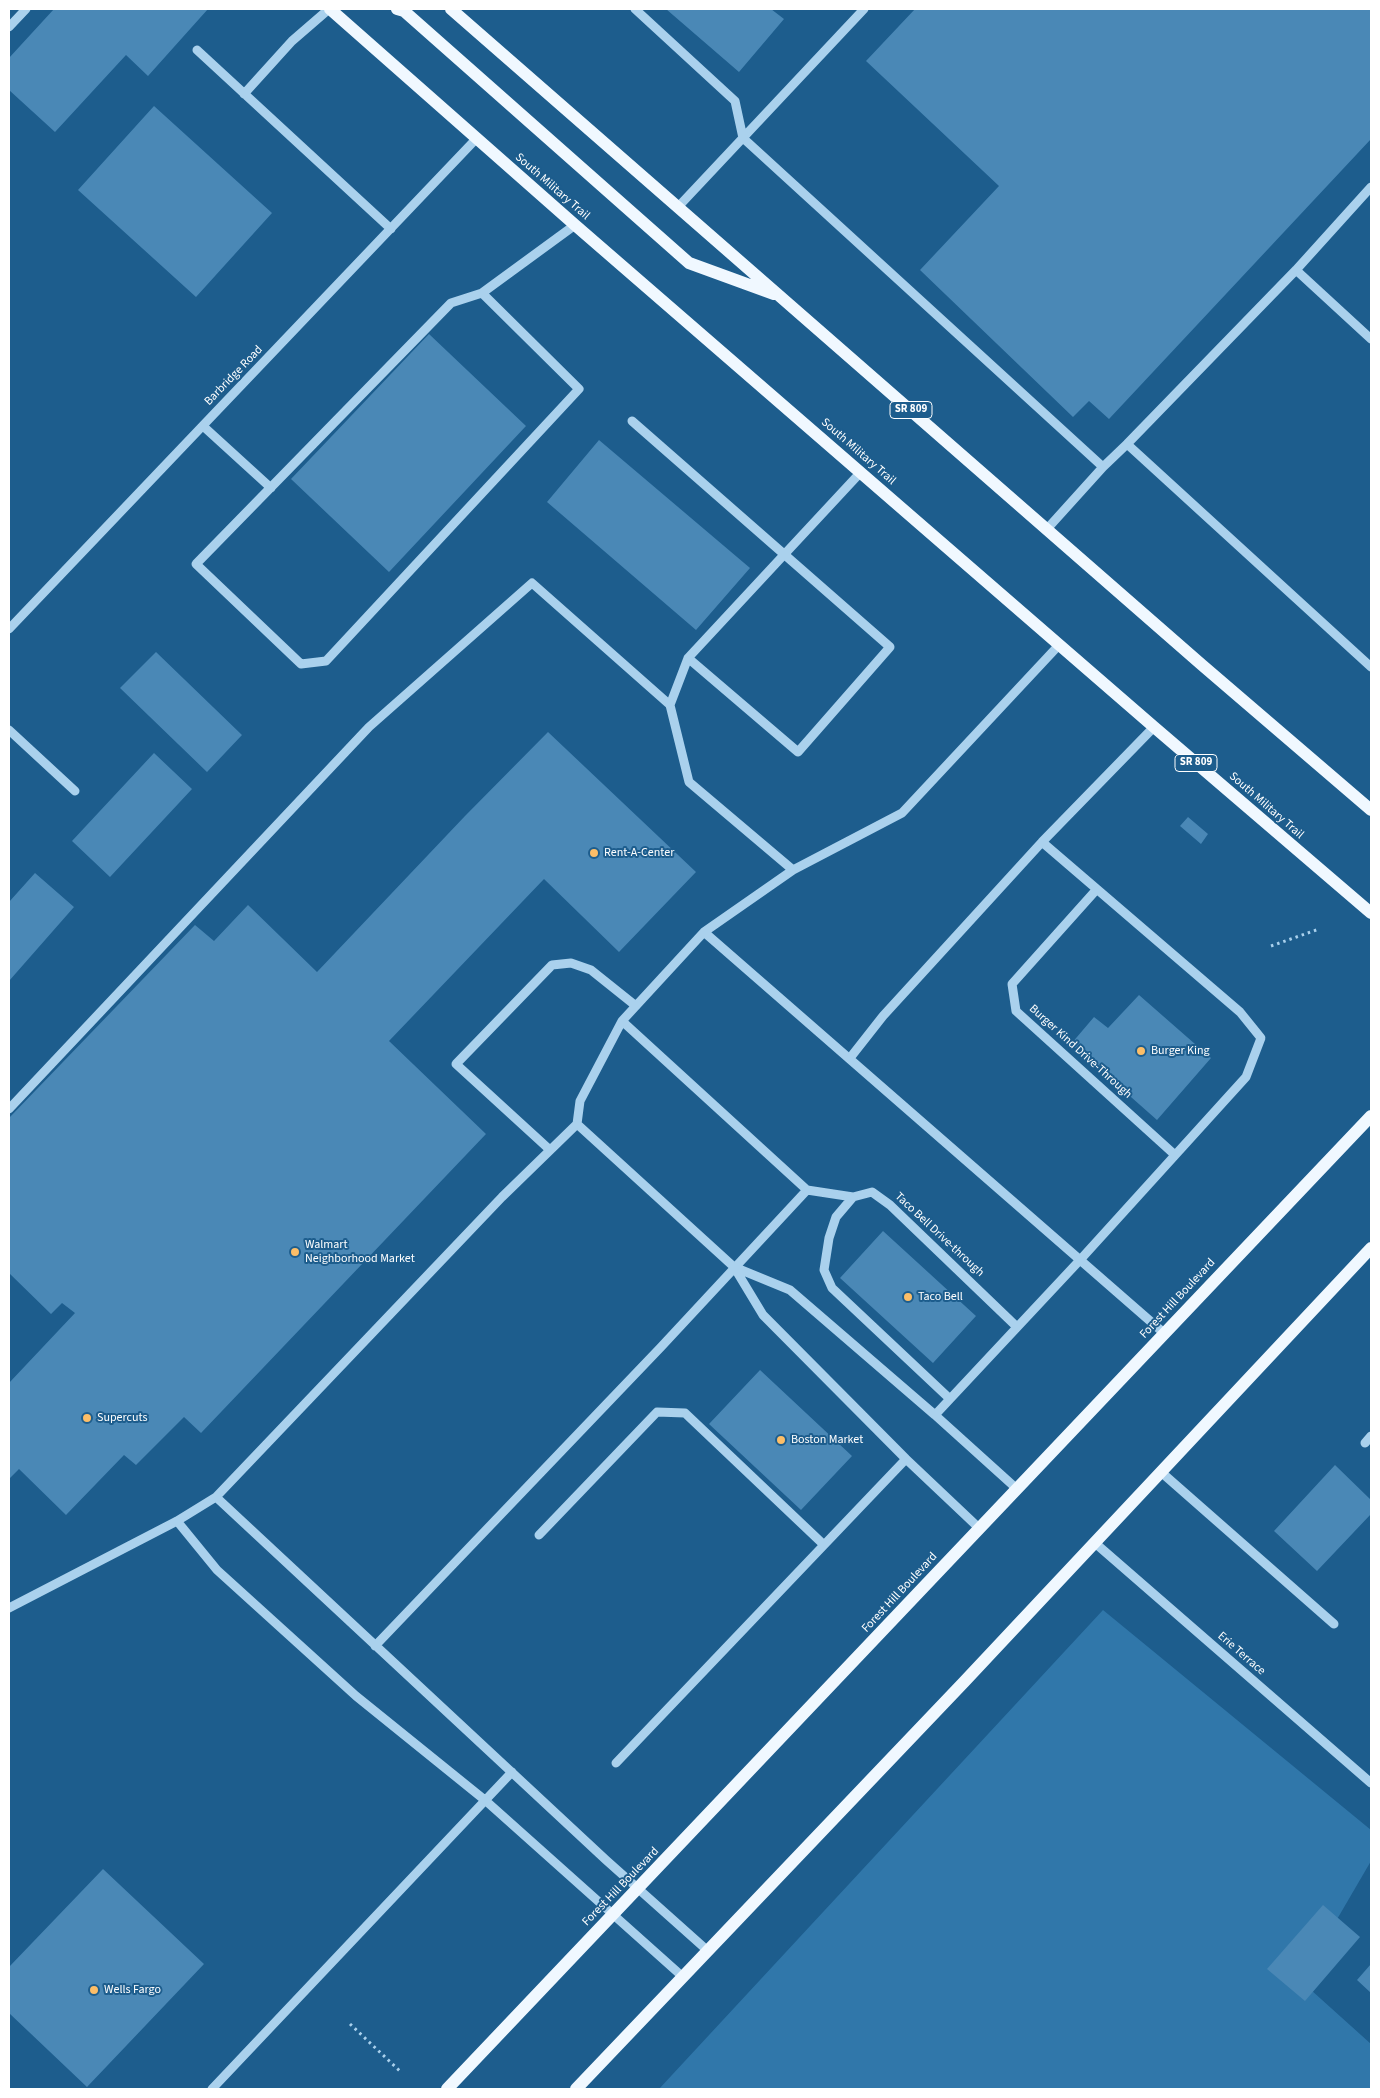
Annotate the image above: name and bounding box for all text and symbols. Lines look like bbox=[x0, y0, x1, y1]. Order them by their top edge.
street label: South Military Trail bbox=[512, 151, 592, 223]
street label: Barbridge Road bbox=[202, 343, 266, 409]
road number: SR 809 bbox=[890, 402, 932, 418]
street label: South Military Trail bbox=[818, 416, 898, 488]
road number: SR 809 bbox=[1175, 754, 1217, 771]
street label: South Military Trail bbox=[1226, 770, 1306, 842]
place label: Rent-A-Center bbox=[604, 846, 674, 860]
marker: Rent-A-Center bbox=[588, 847, 600, 859]
street label: Burger Kind Drive-Through bbox=[1026, 1002, 1134, 1102]
place label: Burger King bbox=[1151, 1044, 1210, 1058]
marker: Burger King bbox=[1135, 1045, 1147, 1057]
street label: Taco Bell Drive-through bbox=[891, 1190, 987, 1280]
place label: Walmart Neighborhood Market bbox=[305, 1238, 415, 1266]
marker: Walmart Neighborhood Market bbox=[289, 1246, 301, 1258]
street label: Forest Hill Boulevard bbox=[1137, 1256, 1219, 1342]
place label: Taco Bell bbox=[918, 1290, 963, 1304]
marker: Taco Bell bbox=[902, 1291, 914, 1303]
place label: Supercuts bbox=[97, 1411, 148, 1425]
marker: Supercuts bbox=[81, 1412, 93, 1424]
place label: Boston Market bbox=[791, 1433, 863, 1447]
marker: Boston Market bbox=[775, 1434, 787, 1446]
street label: Forest Hill Boulevard bbox=[859, 1550, 941, 1636]
street label: Erie Terrace bbox=[1214, 1629, 1268, 1679]
street label: Forest Hill Boulevard bbox=[580, 1845, 662, 1929]
place label: Wells Fargo bbox=[104, 1983, 161, 1997]
marker: Wells Fargo bbox=[88, 1984, 100, 1996]

